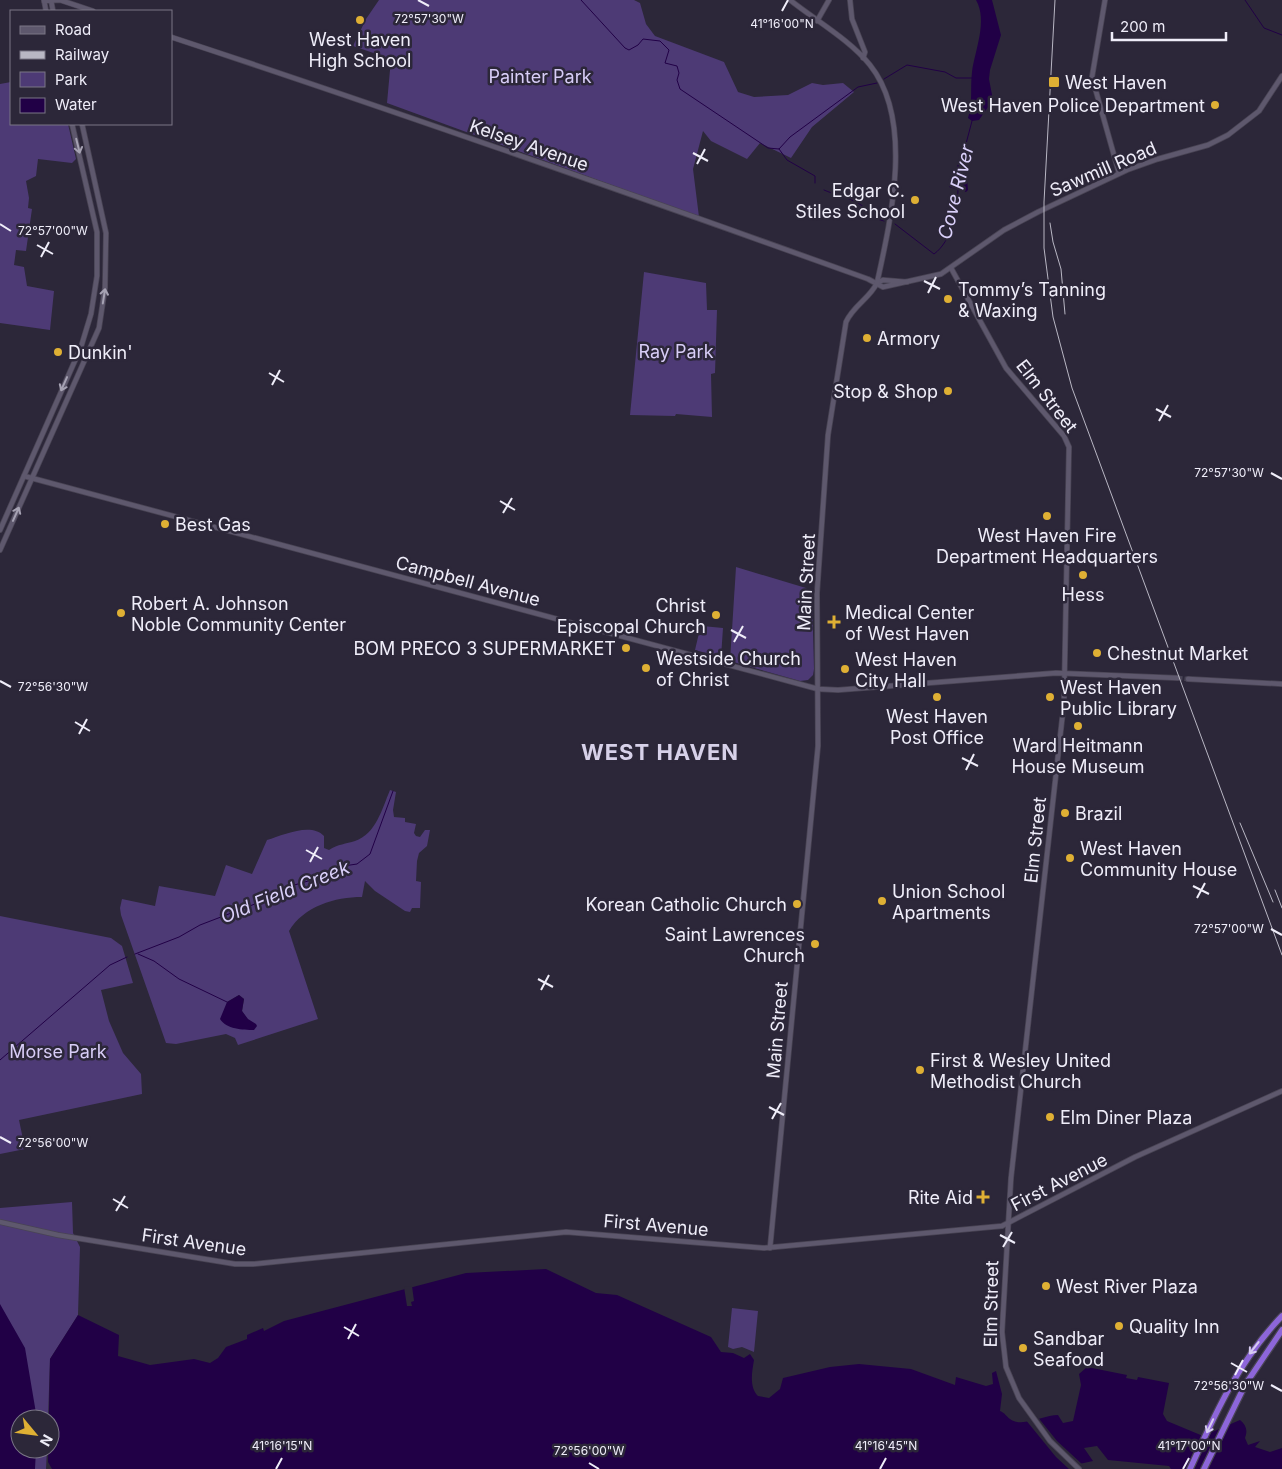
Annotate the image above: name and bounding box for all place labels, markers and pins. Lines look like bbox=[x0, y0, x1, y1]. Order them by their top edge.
marker: West Haven High School bbox=[354, 14, 366, 26]
place label: West Haven High School bbox=[309, 29, 411, 71]
place label: West Haven bbox=[1065, 72, 1167, 93]
marker: West Haven bbox=[1047, 75, 1061, 89]
place label: West Haven Police Department bbox=[941, 95, 1205, 116]
marker: West Haven Police Department bbox=[1209, 99, 1221, 111]
place label: Edgar C. Stiles School bbox=[795, 180, 905, 222]
marker: Edgar C. Stiles School bbox=[909, 194, 921, 206]
place label: Tommy’s Tanning & Waxing bbox=[958, 279, 1106, 321]
marker: Tommy’s Tanning & Waxing bbox=[942, 293, 954, 305]
place label: Armory bbox=[877, 328, 940, 349]
marker: Armory bbox=[861, 332, 873, 344]
place label: Dunkin' bbox=[68, 342, 133, 363]
marker: Dunkin' bbox=[52, 346, 64, 358]
place label: Stop & Shop bbox=[833, 381, 938, 402]
marker: Stop & Shop bbox=[942, 385, 954, 397]
marker: West Haven Fire Department Headquarters bbox=[1041, 510, 1053, 522]
place label: Best Gas bbox=[175, 514, 251, 535]
marker: Best Gas bbox=[159, 518, 171, 530]
place label: West Haven Fire Department Headquarters bbox=[936, 525, 1158, 567]
marker: Hess bbox=[1077, 569, 1089, 581]
place label: Hess bbox=[1062, 584, 1104, 605]
place label: Robert A. Johnson Noble Community Center bbox=[131, 593, 346, 635]
place label: Christ Episcopal Church bbox=[557, 595, 706, 637]
place label: Medical Center of West Haven bbox=[845, 602, 975, 644]
marker: Robert A. Johnson Noble Community Center bbox=[115, 607, 127, 619]
marker: Christ Episcopal Church bbox=[710, 609, 722, 621]
marker: Medical Center of West Haven bbox=[827, 615, 841, 629]
place label: BOM PRECO 3 SUPERMARKET bbox=[353, 638, 616, 659]
marker: BOM PRECO 3 SUPERMARKET bbox=[620, 642, 632, 654]
place label: Chestnut Market bbox=[1107, 643, 1248, 664]
marker: Chestnut Market bbox=[1091, 647, 1103, 659]
place label: Westside Church of Christ bbox=[656, 648, 801, 690]
place label: West Haven City Hall bbox=[855, 649, 957, 691]
marker: Westside Church of Christ bbox=[640, 662, 652, 674]
marker: West Haven City Hall bbox=[839, 663, 851, 675]
place label: West Haven Public Library bbox=[1060, 677, 1177, 719]
marker: West Haven Post Office bbox=[931, 691, 943, 703]
marker: West Haven Public Library bbox=[1044, 691, 1056, 703]
place label: West Haven Post Office bbox=[886, 706, 988, 748]
marker: Ward Heitmann House Museum bbox=[1072, 720, 1084, 732]
place label: Ward Heitmann House Museum bbox=[1011, 735, 1145, 777]
place label: Brazil bbox=[1075, 803, 1122, 824]
marker: Brazil bbox=[1059, 807, 1071, 819]
place label: West Haven Community House bbox=[1080, 838, 1237, 880]
marker: West Haven Community House bbox=[1064, 852, 1076, 864]
place label: Union School Apartments bbox=[892, 881, 1005, 923]
place label: Korean Catholic Church bbox=[585, 894, 787, 915]
marker: Union School Apartments bbox=[876, 895, 888, 907]
marker: Korean Catholic Church bbox=[791, 898, 803, 910]
place label: Saint Lawrences Church bbox=[664, 924, 805, 966]
marker: Saint Lawrences Church bbox=[809, 938, 821, 950]
place label: First & Wesley United Methodist Church bbox=[930, 1050, 1111, 1092]
marker: First & Wesley United Methodist Church bbox=[914, 1064, 926, 1076]
place label: Elm Diner Plaza bbox=[1060, 1107, 1192, 1128]
marker: Elm Diner Plaza bbox=[1044, 1111, 1056, 1123]
place label: Rite Aid bbox=[908, 1187, 973, 1208]
marker: Rite Aid bbox=[977, 1191, 989, 1203]
place label: West River Plaza bbox=[1056, 1276, 1198, 1297]
marker: West River Plaza bbox=[1040, 1280, 1052, 1292]
place label: Quality Inn bbox=[1129, 1316, 1220, 1337]
marker: Quality Inn bbox=[1113, 1320, 1125, 1332]
place label: Sandbar Seafood bbox=[1033, 1328, 1105, 1370]
marker: Sandbar Seafood bbox=[1017, 1342, 1029, 1354]

